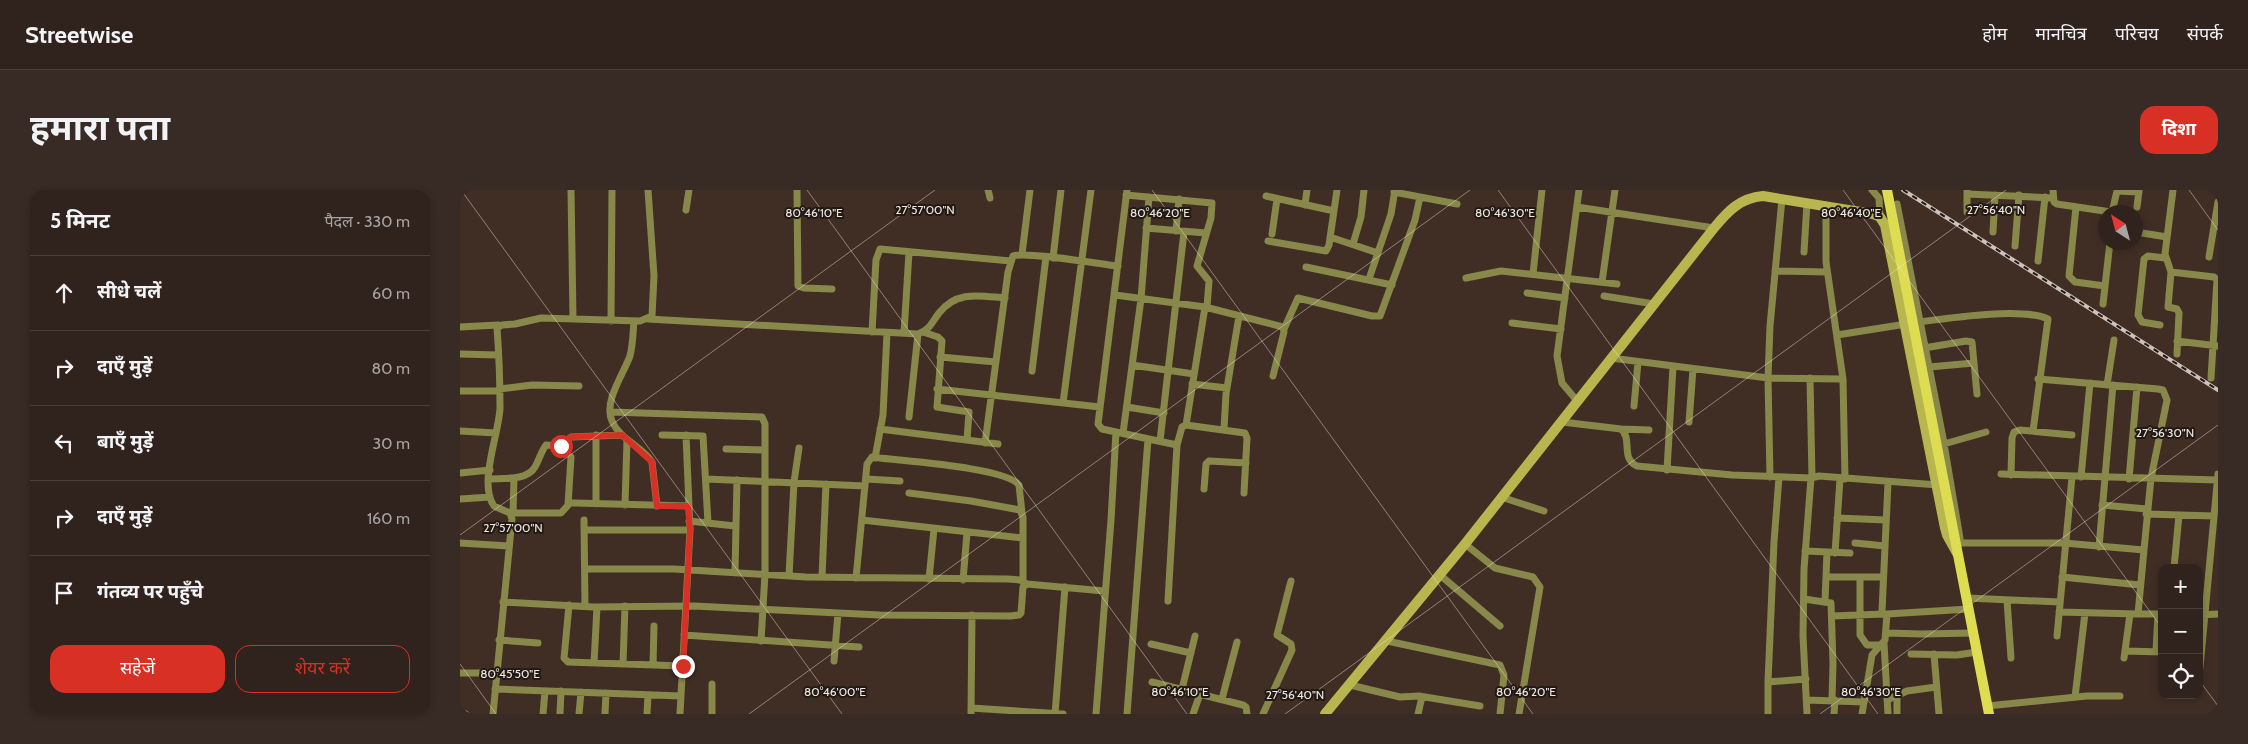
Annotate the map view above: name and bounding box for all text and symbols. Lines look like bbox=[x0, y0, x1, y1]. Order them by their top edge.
text: Streetwise bbox=[25, 20, 133, 49]
text: होम bbox=[1982, 23, 2007, 45]
text: मानचित्र bbox=[2035, 23, 2087, 45]
text: परिचय bbox=[2115, 23, 2159, 45]
text: संपर्क bbox=[2187, 23, 2223, 45]
text: हमारा पता bbox=[30, 106, 170, 149]
button: दिशा bbox=[2140, 106, 2218, 154]
text: 27°57'00"N bbox=[895, 202, 955, 217]
text: 27°56'40"N bbox=[1967, 202, 2025, 217]
text: 80°46'10"E bbox=[785, 205, 843, 220]
text: 80°46'20"E bbox=[1130, 205, 1190, 220]
text: 80°46'30"E bbox=[1475, 205, 1535, 220]
text: 80°46'40"E bbox=[1821, 205, 1881, 220]
north arrow bbox=[2098, 205, 2143, 250]
text: 5 मिनट bbox=[50, 208, 110, 233]
text: पैदल · 330 m bbox=[324, 212, 410, 231]
icon: ahead bbox=[50, 279, 78, 307]
text: सीधे चलें bbox=[97, 280, 161, 303]
text: 60 m bbox=[372, 284, 410, 303]
icon: right bbox=[50, 354, 78, 382]
text: दाएँ मुड़ें bbox=[97, 355, 152, 378]
text: 80 m bbox=[372, 359, 410, 378]
text: 27°56'30"N bbox=[2136, 425, 2194, 440]
icon: left bbox=[50, 429, 78, 457]
text: बाएँ मुड़ें bbox=[97, 430, 153, 453]
text: 30 m bbox=[373, 434, 410, 453]
route start bbox=[550, 435, 573, 458]
icon: right bbox=[50, 504, 78, 532]
text: दाएँ मुड़ें bbox=[97, 505, 152, 528]
text: 160 m bbox=[367, 509, 410, 528]
text: 27°57'00"N bbox=[483, 520, 543, 535]
map controls bbox=[2158, 564, 2203, 699]
button: + bbox=[2158, 564, 2203, 609]
icon: arrive bbox=[50, 579, 78, 607]
text: गंतव्य पर पहुँचे bbox=[97, 580, 203, 603]
button: − bbox=[2158, 609, 2203, 654]
button: सहेजें bbox=[50, 645, 225, 693]
button: शेयर करें bbox=[235, 645, 410, 693]
button: locate bbox=[2158, 654, 2203, 699]
route end bbox=[672, 655, 695, 678]
text: 80°45'50"E bbox=[480, 666, 540, 681]
text: 80°46'00"E bbox=[804, 684, 866, 699]
text: 80°46'10"E bbox=[1151, 684, 1209, 699]
text: 80°46'20"E bbox=[1496, 684, 1556, 699]
text: 80°46'30"E bbox=[1841, 684, 1901, 699]
text: 27°56'40"N bbox=[1266, 687, 1324, 702]

